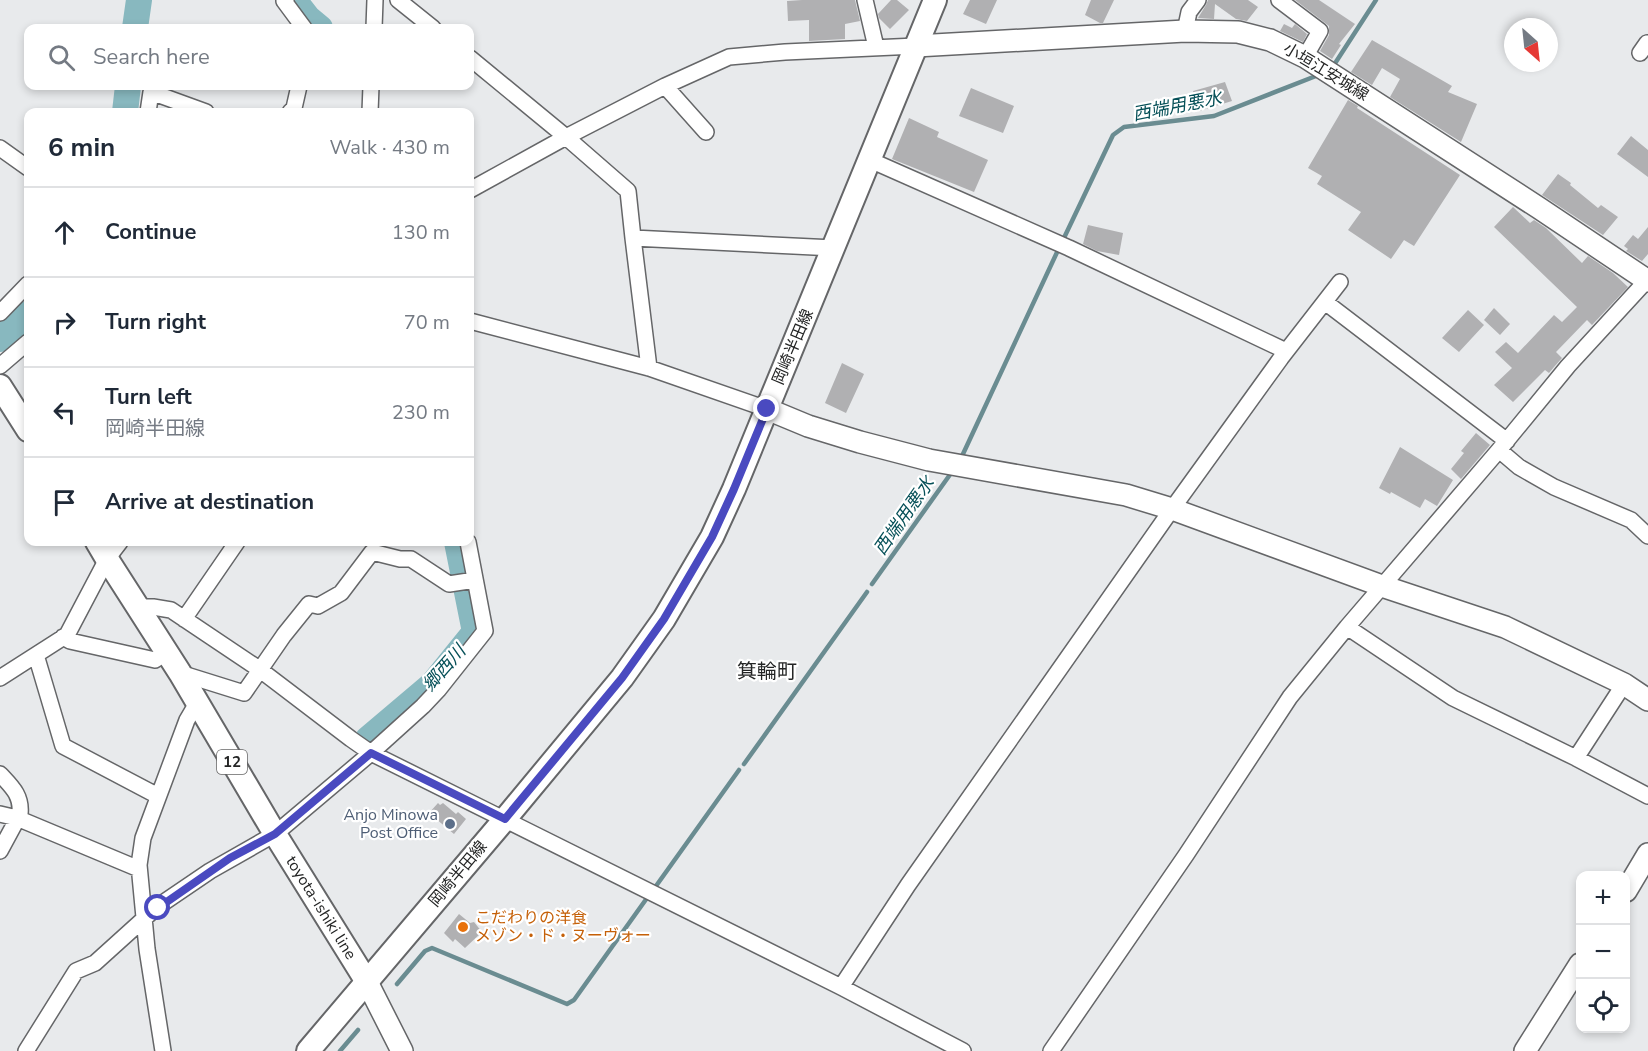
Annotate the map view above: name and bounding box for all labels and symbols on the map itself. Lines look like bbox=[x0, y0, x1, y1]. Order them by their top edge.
north arrow bbox=[1504, 18, 1558, 72]
street label: 小垣江安城線 bbox=[1279, 38, 1373, 106]
water label: 西端用悪水 bbox=[1131, 85, 1225, 126]
street label: 岡崎半田線 bbox=[767, 306, 819, 388]
route end bbox=[753, 395, 779, 421]
water label: 西端用悪水 bbox=[868, 471, 941, 560]
water label: 郷西川 bbox=[417, 638, 472, 696]
district label: 箕輪町 bbox=[737, 658, 797, 685]
road number: 12 bbox=[217, 750, 247, 774]
place label: Anjo Minowa Post Office bbox=[343, 804, 438, 844]
marker: Anjo Minowa Post Office bbox=[443, 817, 457, 831]
street label: 岡崎半田線 bbox=[424, 836, 492, 912]
street label: toyota-ishiki line bbox=[280, 852, 361, 964]
route start bbox=[144, 894, 170, 920]
place label: こだわりの洋食 メゾン・ド・ヌーヴォー bbox=[475, 907, 651, 947]
marker: こだわりの洋食 メゾン・ド・ヌーヴォー bbox=[456, 920, 470, 934]

